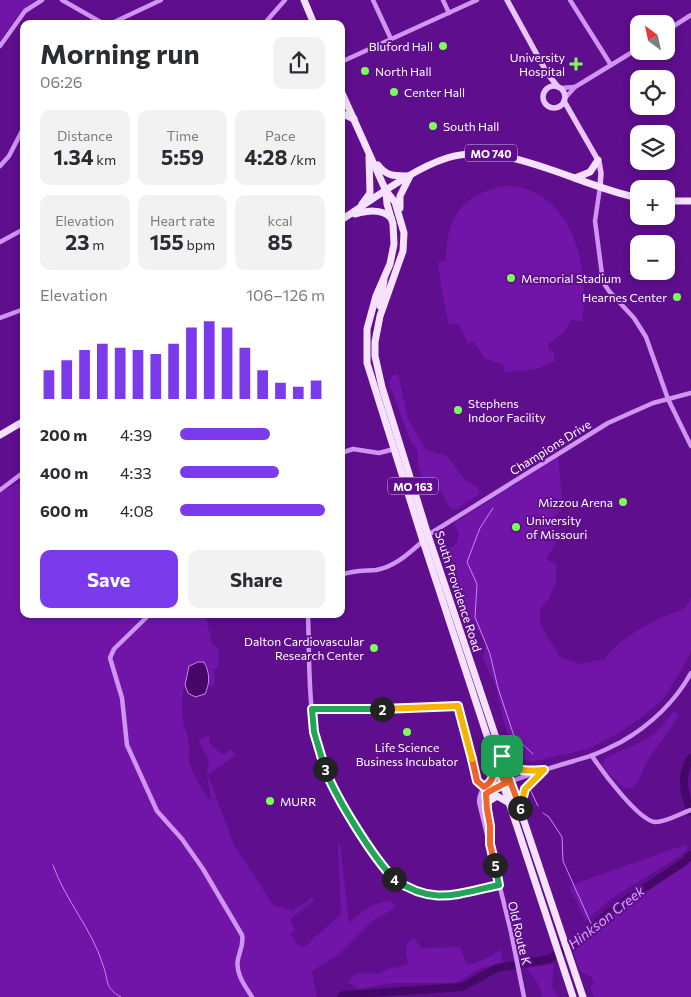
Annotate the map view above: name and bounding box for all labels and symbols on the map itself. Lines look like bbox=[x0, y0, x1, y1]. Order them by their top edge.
north arrow bbox=[630, 15, 675, 60]
place label: Bluford Hall bbox=[369, 39, 433, 53]
marker: Bluford Hall bbox=[437, 40, 449, 52]
place label: University Hospital bbox=[510, 50, 565, 78]
marker: University Hospital bbox=[569, 57, 583, 71]
place label: North Hall bbox=[375, 64, 431, 78]
marker: North Hall bbox=[359, 65, 371, 77]
place label: Center Hall bbox=[404, 85, 465, 99]
marker: Center Hall bbox=[388, 86, 400, 98]
place label: South Hall bbox=[443, 119, 499, 133]
marker: South Hall bbox=[427, 120, 439, 132]
road number: MO 740 bbox=[465, 144, 517, 162]
place label: Memorial Stadium bbox=[521, 271, 621, 285]
marker: Memorial Stadium bbox=[505, 272, 517, 284]
place label: Hearnes Center bbox=[582, 290, 667, 304]
marker: Hearnes Center bbox=[671, 291, 683, 303]
place label: Stephens Indoor Facility bbox=[468, 396, 546, 424]
marker: Stephens Indoor Facility bbox=[452, 404, 464, 416]
street label: Champions Drive bbox=[507, 416, 593, 478]
road number: MO 163 bbox=[388, 478, 438, 494]
place label: Mizzou Arena bbox=[538, 495, 613, 509]
marker: Mizzou Arena bbox=[617, 496, 629, 508]
place label: University of Missouri bbox=[526, 513, 587, 541]
marker: University of Missouri bbox=[510, 521, 522, 533]
street label: South Providence Road bbox=[433, 529, 485, 653]
place label: Dalton Cardiovascular Research Center bbox=[244, 634, 364, 662]
marker: Dalton Cardiovascular Research Center bbox=[368, 642, 380, 654]
pin: 2 bbox=[370, 696, 394, 722]
marker: Life Science Business Incubator bbox=[401, 726, 413, 738]
pin bbox=[481, 735, 523, 777]
place label: Life Science Business Incubator bbox=[356, 740, 458, 768]
pin: 3 bbox=[312, 756, 338, 782]
place label: MURR bbox=[280, 794, 316, 808]
marker: MURR bbox=[264, 795, 276, 807]
pin: 6 bbox=[508, 796, 532, 820]
pin: 5 bbox=[482, 852, 508, 878]
pin: 4 bbox=[382, 866, 406, 892]
water label: Hinkson Creek bbox=[564, 882, 648, 952]
street label: Old Route K bbox=[506, 900, 534, 966]

